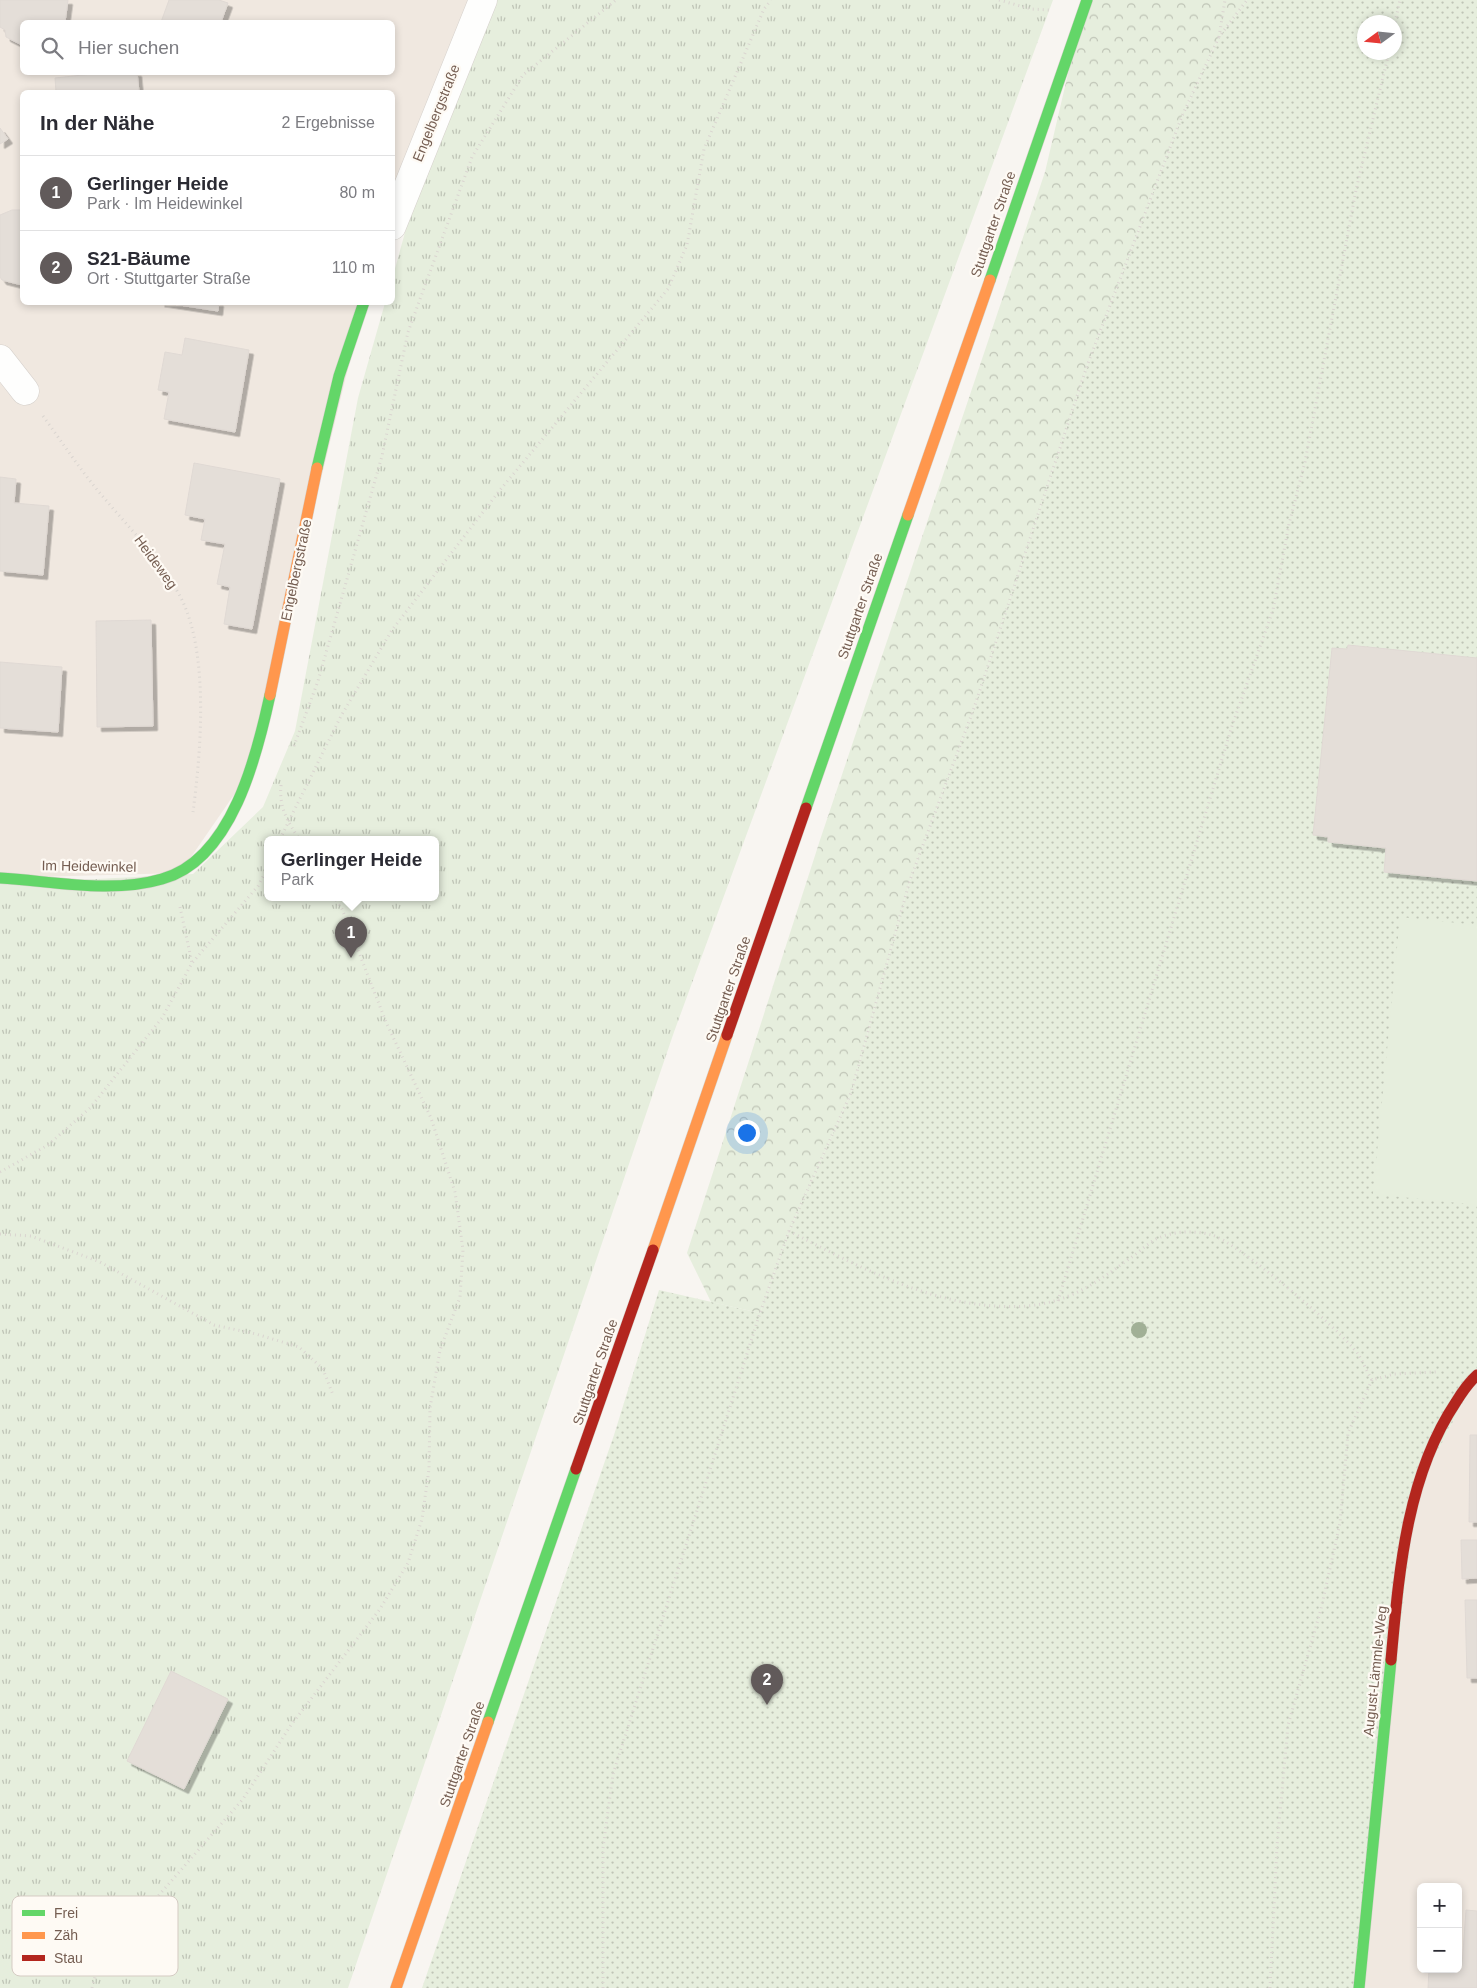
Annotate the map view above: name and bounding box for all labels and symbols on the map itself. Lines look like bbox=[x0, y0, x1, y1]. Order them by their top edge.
north arrow bbox=[1357, 15, 1402, 60]
street label: Engelbergstraße bbox=[409, 62, 463, 164]
street label: Stuttgarter Straße bbox=[967, 169, 1019, 279]
street label: Engelbergstraße bbox=[277, 518, 315, 622]
street label: Heideweg bbox=[131, 532, 181, 592]
street label: Stuttgarter Straße bbox=[834, 551, 886, 661]
street label: Im Heidewinkel bbox=[41, 857, 137, 875]
pin: 1 bbox=[335, 917, 367, 958]
street label: Stuttgarter Straße bbox=[702, 934, 754, 1044]
your location bbox=[734, 1120, 760, 1146]
street label: Stuttgarter Straße bbox=[569, 1317, 621, 1427]
street label: August-Lämmle-Weg bbox=[1360, 1605, 1390, 1737]
pin: 2 bbox=[751, 1664, 783, 1705]
street label: Stuttgarter Straße bbox=[436, 1699, 488, 1809]
legend bbox=[12, 1896, 178, 1976]
text: Frei bbox=[54, 1905, 78, 1921]
text: Zäh bbox=[54, 1927, 78, 1943]
text: Stau bbox=[54, 1950, 83, 1966]

